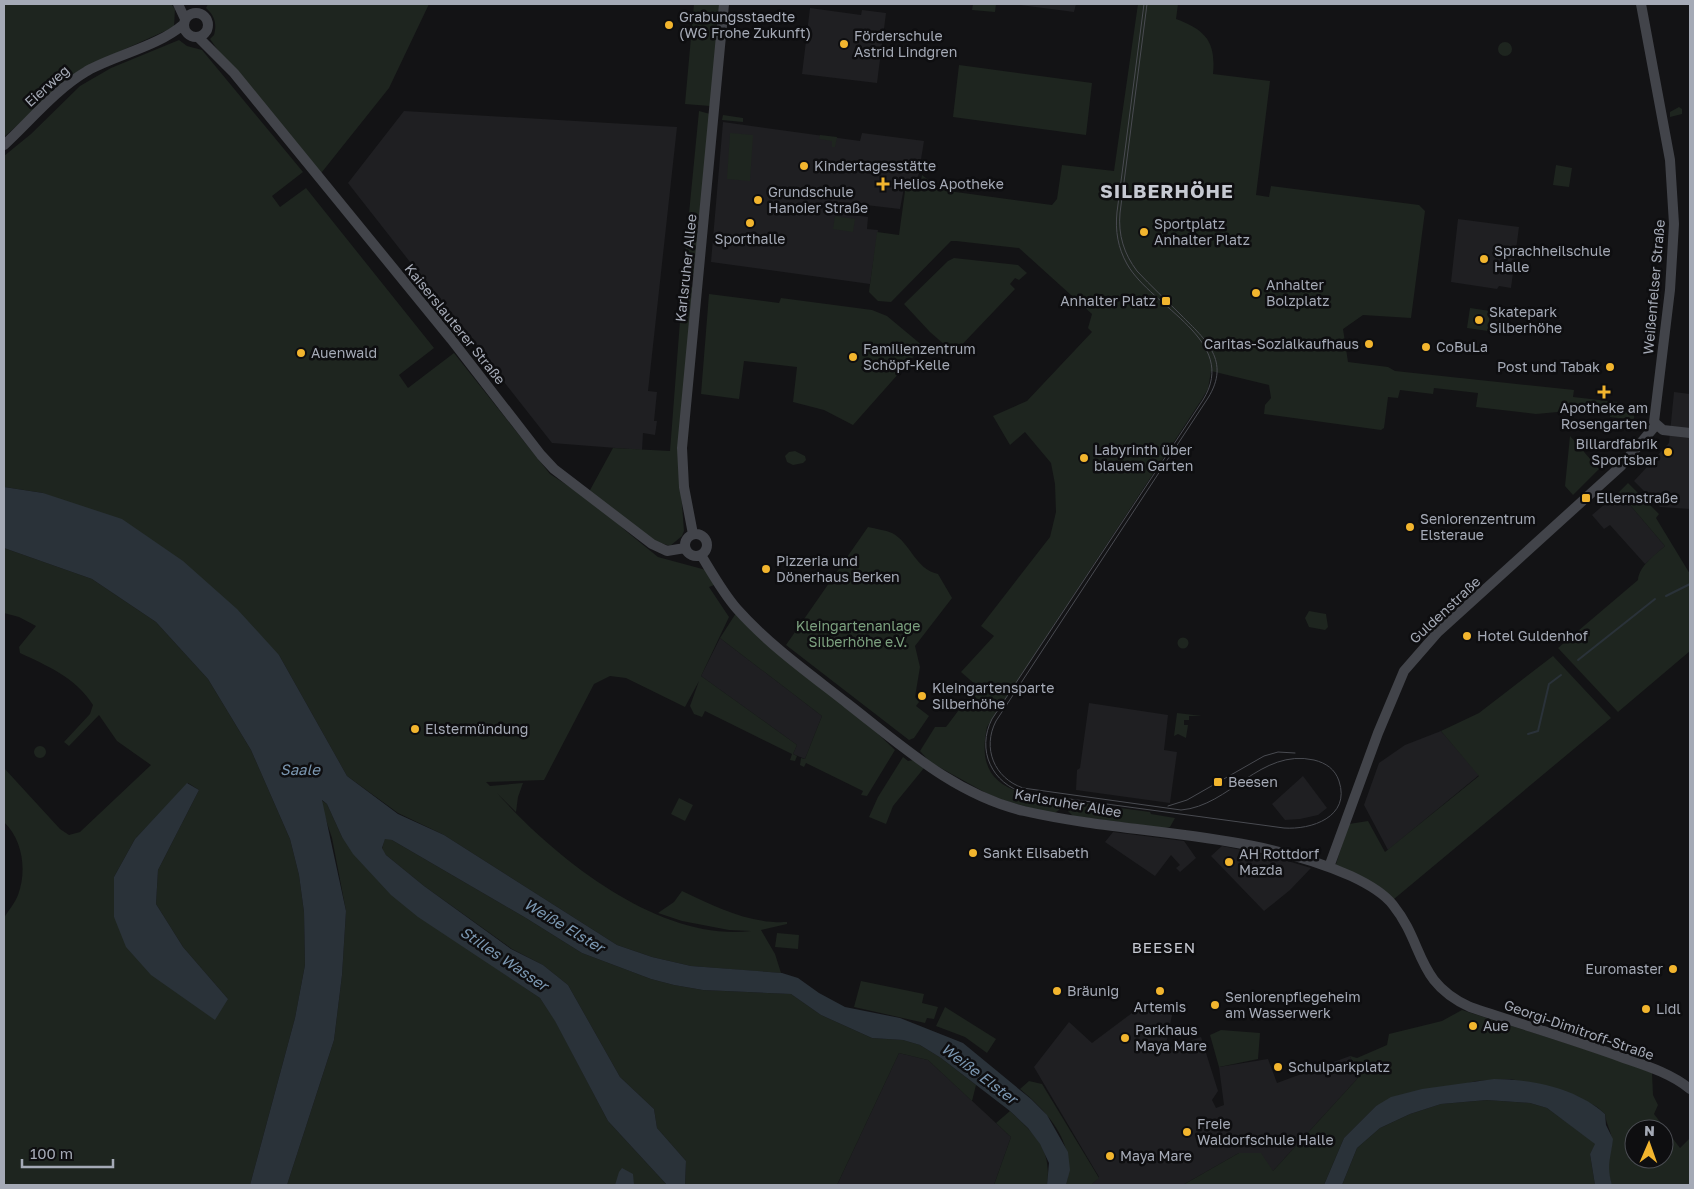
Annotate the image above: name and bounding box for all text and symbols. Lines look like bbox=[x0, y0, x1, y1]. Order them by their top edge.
place label: Grabungsstaedte (WG Frohe Zukunft) bbox=[679, 8, 811, 41]
marker: Grabungsstaedte (WG Frohe Zukunft) bbox=[663, 19, 675, 31]
place label: Förderschule Astrid Lindgren bbox=[854, 27, 957, 60]
marker: Förderschule Astrid Lindgren bbox=[838, 38, 850, 50]
street label: Eierweg bbox=[21, 61, 72, 110]
place label: Kindertagesstätte bbox=[814, 157, 936, 174]
marker: Kindertagesstätte bbox=[798, 160, 810, 172]
place label: Helios Apotheke bbox=[893, 175, 1004, 192]
marker: Helios Apotheke bbox=[877, 178, 889, 190]
district label: SILBERHÖHE bbox=[1100, 179, 1234, 202]
place label: Grundschule Hanoier Straße bbox=[768, 183, 868, 216]
marker: Grundschule Hanoier Straße bbox=[752, 194, 764, 206]
street label: Karlsruher Allee bbox=[671, 213, 700, 323]
place label: Sportplatz Anhalter Platz bbox=[1154, 215, 1250, 248]
marker: Sporthalle bbox=[744, 217, 756, 229]
street label: Weißenfelser Straße bbox=[1639, 219, 1668, 355]
marker: Sportplatz Anhalter Platz bbox=[1138, 226, 1150, 238]
place label: Sporthalle bbox=[715, 230, 785, 247]
place label: Sprachheilschule Halle bbox=[1494, 242, 1611, 275]
marker: Sprachheilschule Halle bbox=[1478, 253, 1490, 265]
street label: Kaiserslauterer Straße bbox=[401, 260, 509, 387]
place label: Anhalter Bolzplatz bbox=[1266, 276, 1329, 309]
marker: Anhalter Bolzplatz bbox=[1250, 287, 1262, 299]
place label: Anhalter Platz bbox=[1060, 292, 1156, 309]
marker: Anhalter Platz bbox=[1160, 295, 1172, 307]
place label: Skatepark Silberhöhe bbox=[1489, 303, 1562, 336]
marker: Skatepark Silberhöhe bbox=[1473, 314, 1485, 326]
place label: Caritas-Sozialkaufhaus bbox=[1204, 335, 1359, 352]
marker: Caritas-Sozialkaufhaus bbox=[1363, 338, 1375, 350]
place label: CoBuLa bbox=[1436, 338, 1488, 355]
place label: Familienzentrum Schöpf-Kelle bbox=[863, 340, 976, 373]
marker: CoBuLa bbox=[1420, 341, 1432, 353]
place label: Auenwald bbox=[311, 344, 377, 361]
marker: Auenwald bbox=[295, 347, 307, 359]
marker: Familienzentrum Schöpf-Kelle bbox=[847, 351, 859, 363]
place label: Post und Tabak bbox=[1497, 358, 1600, 375]
marker: Post und Tabak bbox=[1604, 361, 1616, 373]
marker: Apotheke am Rosengarten bbox=[1598, 386, 1610, 398]
place label: Apotheke am Rosengarten bbox=[1560, 399, 1648, 432]
place label: Billardfabrik Sportsbar bbox=[1576, 435, 1659, 468]
place label: Labyrinth über blauem Garten bbox=[1094, 441, 1193, 474]
marker: Billardfabrik Sportsbar bbox=[1662, 446, 1674, 458]
marker: Labyrinth über blauem Garten bbox=[1078, 452, 1090, 464]
place label: Ellernstraße bbox=[1596, 489, 1678, 506]
marker: Ellernstraße bbox=[1580, 492, 1592, 504]
place label: Seniorenzentrum Elsteraue bbox=[1420, 510, 1536, 543]
marker: Seniorenzentrum Elsteraue bbox=[1404, 521, 1416, 533]
place label: Pizzeria und Dönerhaus Berken bbox=[776, 552, 900, 585]
marker: Pizzeria und Dönerhaus Berken bbox=[760, 563, 772, 575]
street label: Guldenstraße bbox=[1406, 573, 1484, 647]
park label: Kleingartenanlage Silberhöhe e.V. bbox=[796, 617, 920, 650]
place label: Hotel Guldenhof bbox=[1477, 627, 1588, 644]
marker: Hotel Guldenhof bbox=[1461, 630, 1473, 642]
place label: Kleingartensparte Silberhöhe bbox=[932, 679, 1054, 712]
marker: Kleingartensparte Silberhöhe bbox=[916, 690, 928, 702]
place label: Elstermündung bbox=[425, 720, 528, 737]
marker: Elstermündung bbox=[409, 723, 421, 735]
water label: Saale bbox=[280, 760, 321, 778]
place label: Beesen bbox=[1228, 773, 1278, 790]
marker: Beesen bbox=[1212, 776, 1224, 788]
street label: Karlsruher Allee bbox=[1013, 785, 1123, 820]
place label: Sankt Elisabeth bbox=[983, 844, 1089, 861]
place label: AH Rottdorf Mazda bbox=[1239, 845, 1319, 878]
marker: Sankt Elisabeth bbox=[967, 847, 979, 859]
marker: AH Rottdorf Mazda bbox=[1223, 856, 1235, 868]
water label: Weiße Elster bbox=[521, 894, 610, 957]
water label: Stilles Wasser bbox=[457, 922, 554, 995]
district label: BEESEN bbox=[1132, 938, 1196, 956]
place label: Euromaster bbox=[1585, 960, 1664, 977]
marker: Euromaster bbox=[1667, 963, 1679, 975]
place label: Bräunig bbox=[1067, 982, 1119, 999]
marker: Bräunig bbox=[1051, 985, 1063, 997]
marker: Artemis bbox=[1154, 985, 1166, 997]
place label: Seniorenpflegeheim am Wasserwerk bbox=[1225, 988, 1361, 1021]
street label: Georgi-Dimitroff-Straße bbox=[1502, 996, 1656, 1063]
place label: Artemis bbox=[1134, 998, 1186, 1015]
marker: Seniorenpflegeheim am Wasserwerk bbox=[1209, 999, 1221, 1011]
place label: Lidl bbox=[1656, 1000, 1681, 1017]
marker: Lidl bbox=[1640, 1003, 1652, 1015]
place label: Aue bbox=[1483, 1017, 1509, 1034]
marker: Aue bbox=[1467, 1020, 1479, 1032]
place label: Parkhaus Maya Mare bbox=[1135, 1021, 1207, 1054]
marker: Parkhaus Maya Mare bbox=[1119, 1032, 1131, 1044]
water label: Weiße Elster bbox=[938, 1039, 1023, 1109]
place label: Schulparkplatz bbox=[1288, 1058, 1390, 1075]
marker: Schulparkplatz bbox=[1272, 1061, 1284, 1073]
place label: Freie Waldorfschule Halle bbox=[1197, 1115, 1334, 1148]
north arrow bbox=[1624, 1119, 1674, 1169]
text: N bbox=[1644, 1122, 1655, 1139]
marker: Freie Waldorfschule Halle bbox=[1181, 1126, 1193, 1138]
scale bar bbox=[22, 1136, 114, 1168]
text: 100 m bbox=[30, 1144, 73, 1162]
place label: Maya Mare bbox=[1120, 1147, 1192, 1164]
marker: Maya Mare bbox=[1104, 1150, 1116, 1162]

